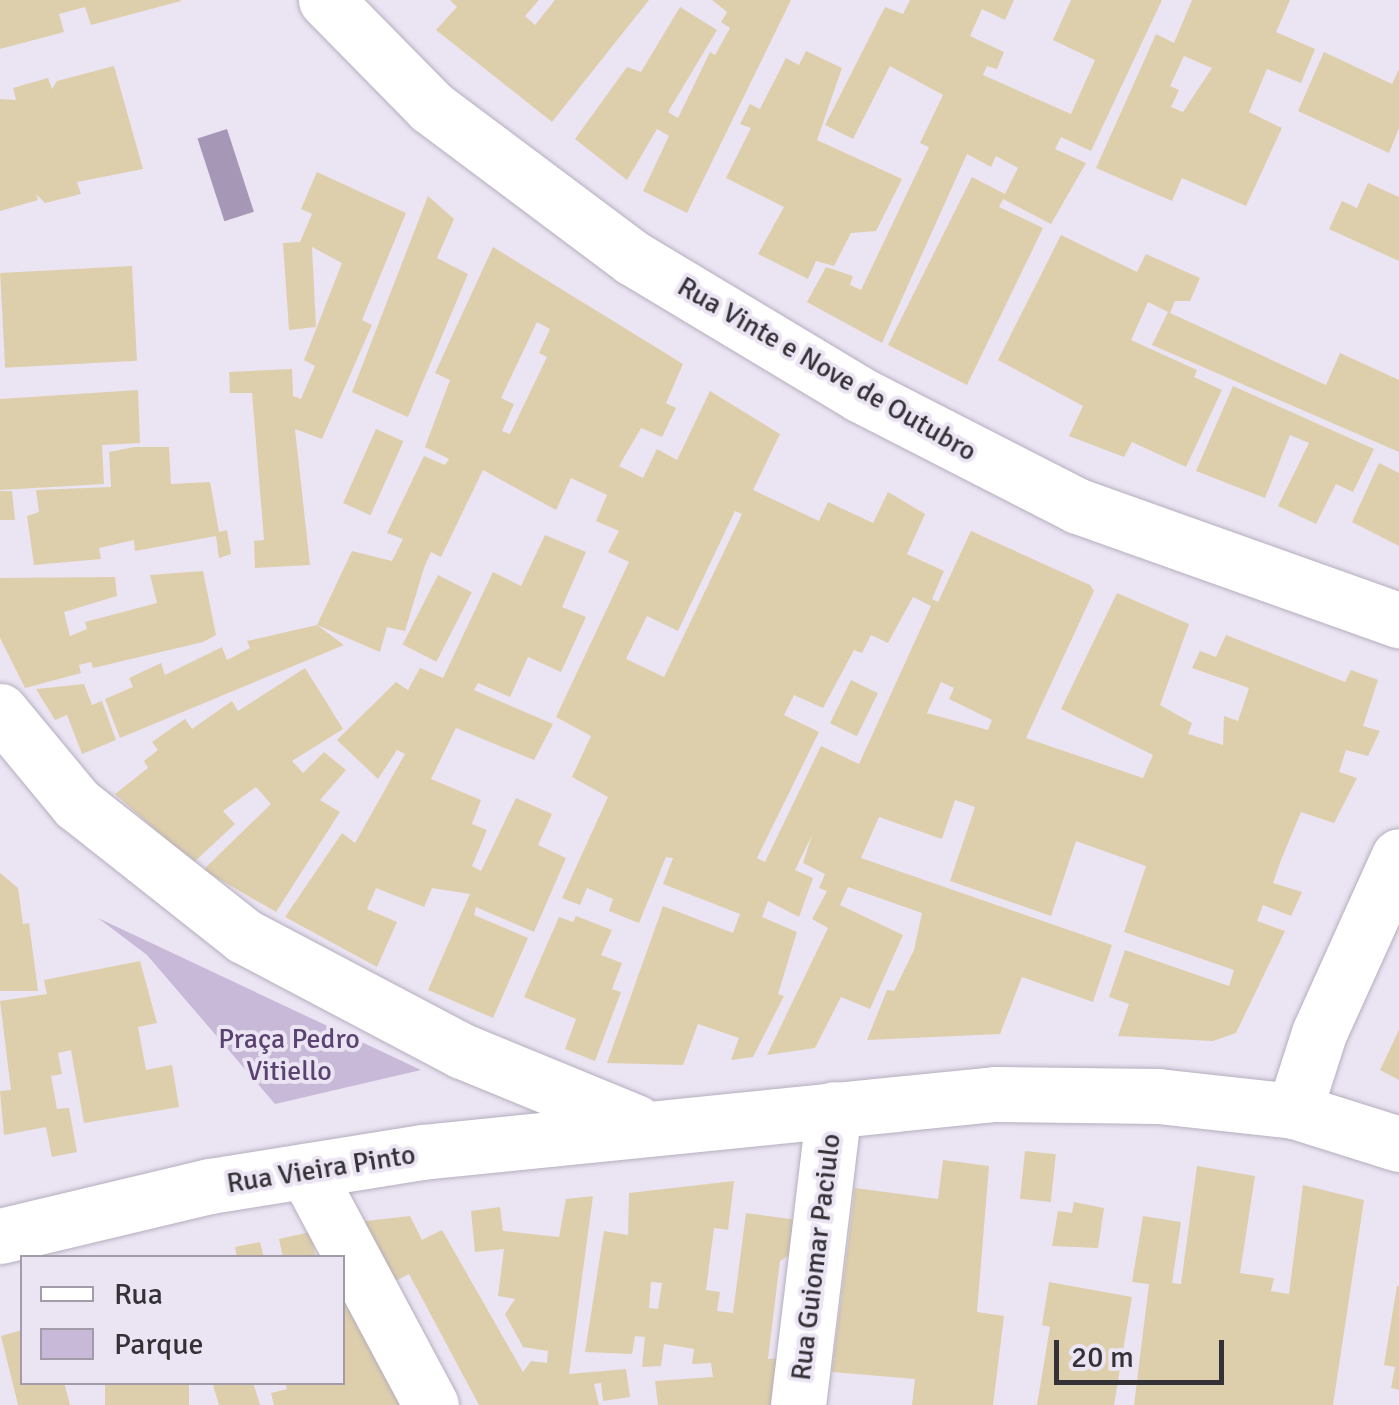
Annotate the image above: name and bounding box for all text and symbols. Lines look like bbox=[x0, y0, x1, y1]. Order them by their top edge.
street label: Rua Vinte e Nove de Outubro bbox=[672, 270, 982, 468]
park label: Praça Pedro Vitiello bbox=[218, 1022, 360, 1088]
street label: Rua Guiomar Paciulo bbox=[784, 1132, 848, 1382]
street label: Rua Vieira Pinto bbox=[224, 1138, 418, 1200]
legend bbox=[20, 1255, 345, 1385]
text: Rua bbox=[114, 1276, 163, 1313]
scale bar bbox=[1059, 1320, 1229, 1382]
text: Parque bbox=[114, 1326, 204, 1363]
text: 20 m bbox=[1071, 1339, 1134, 1376]

